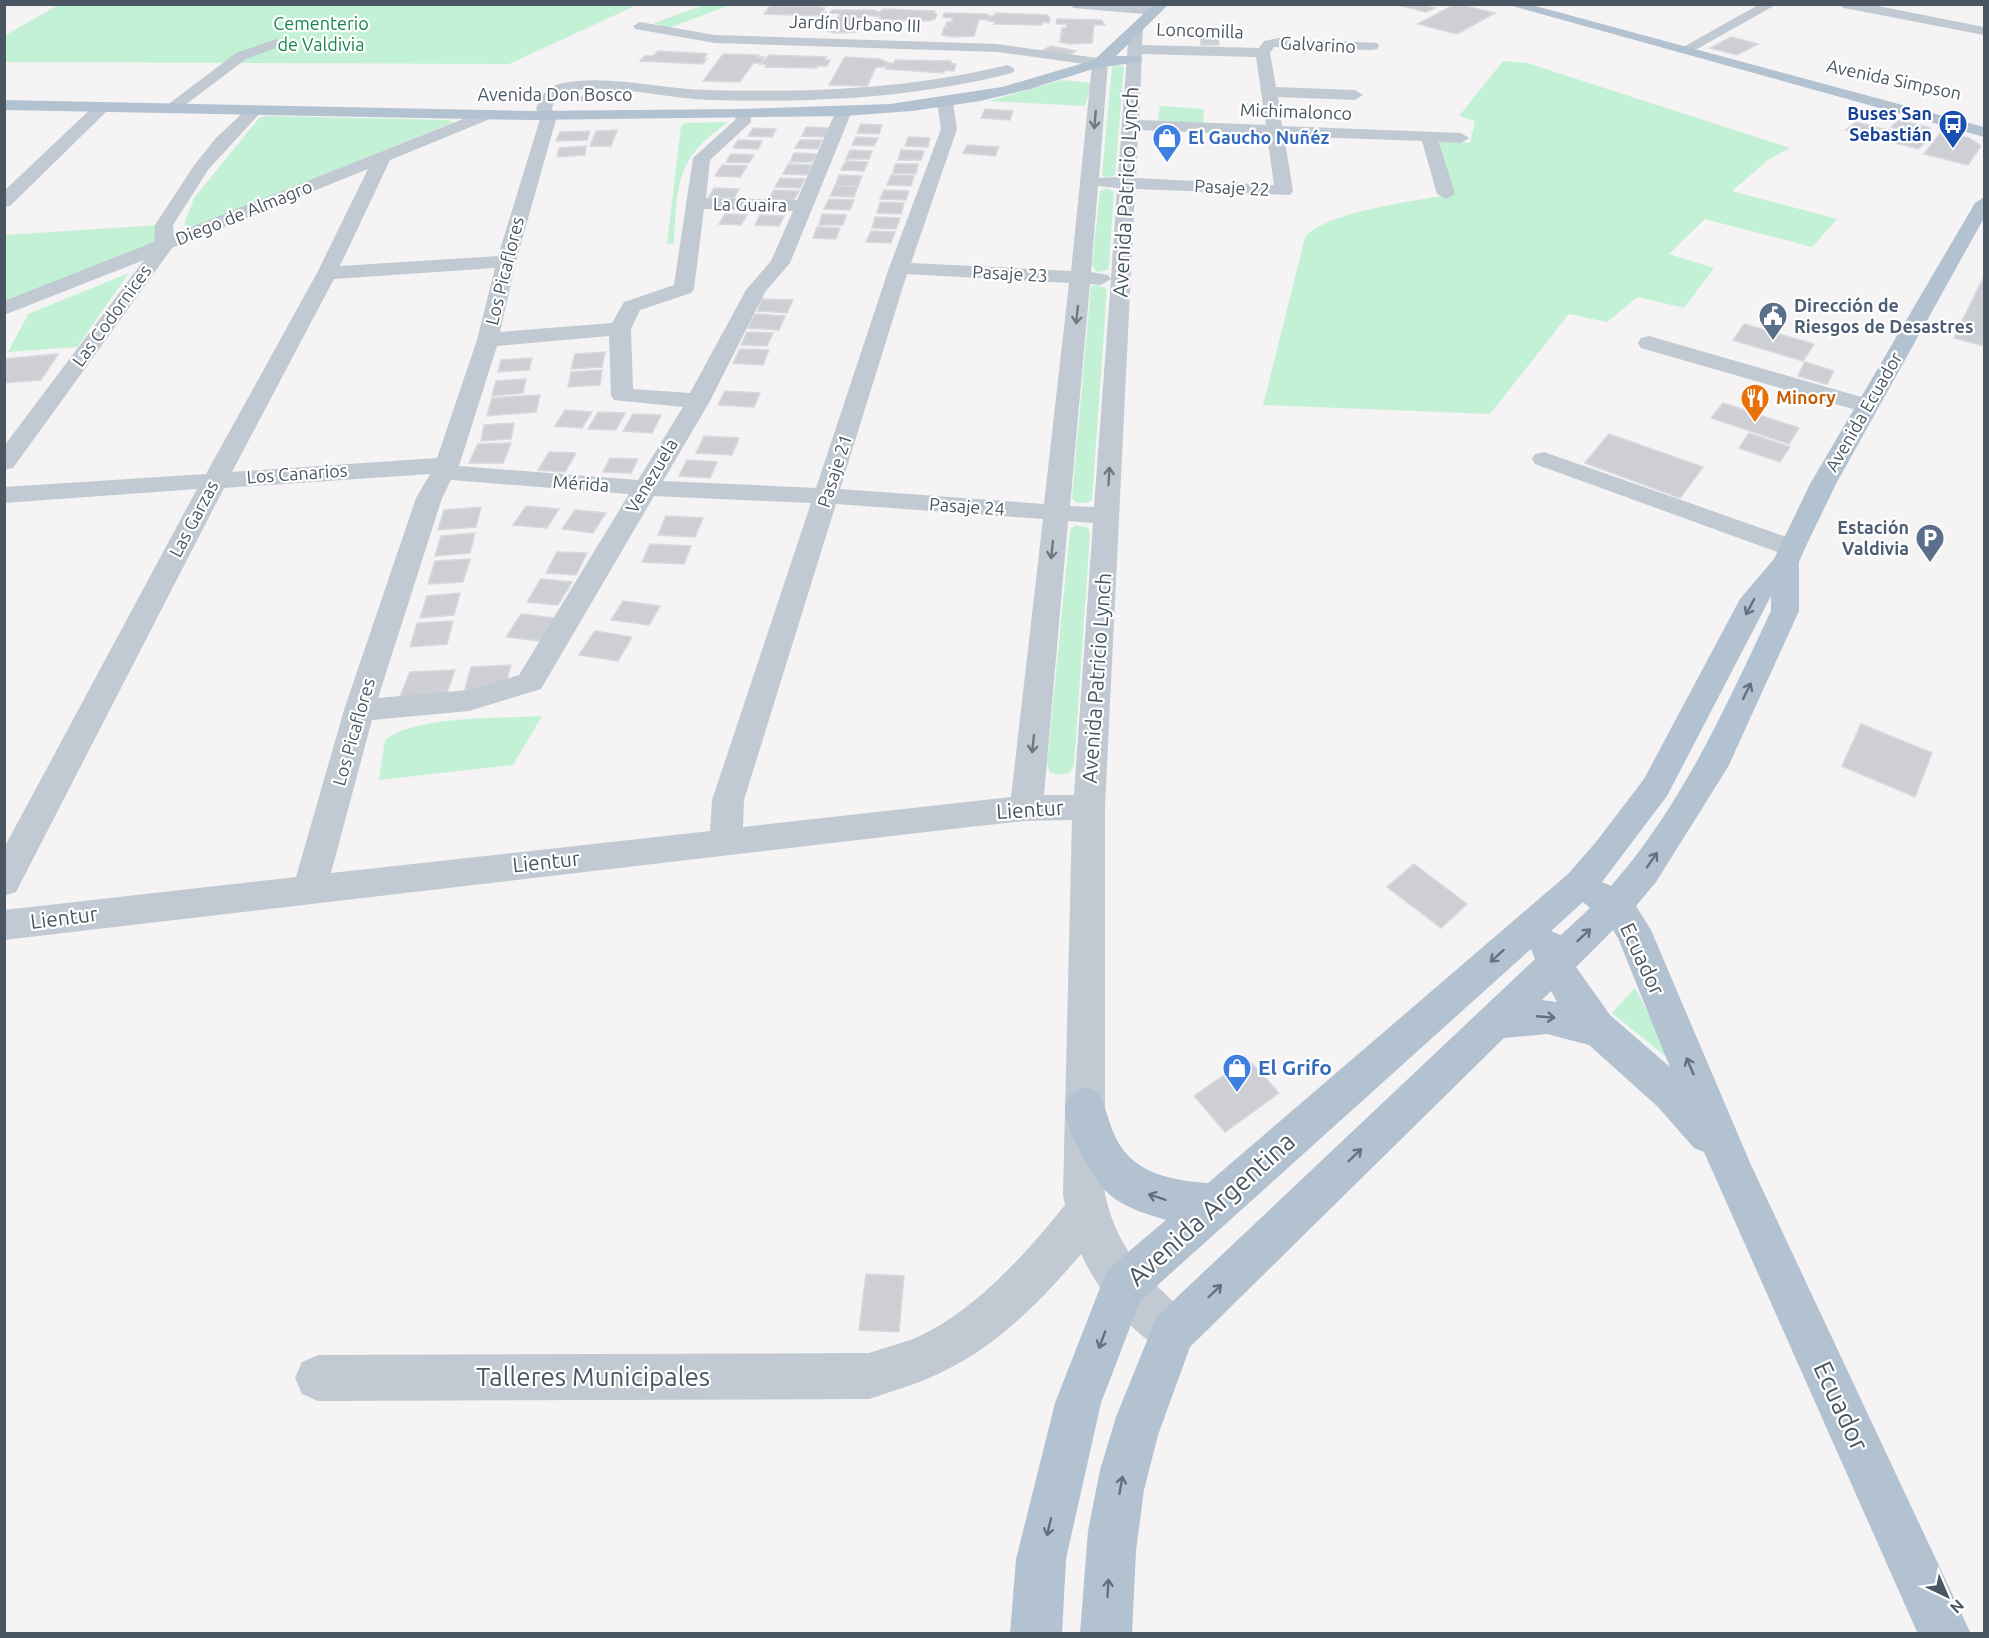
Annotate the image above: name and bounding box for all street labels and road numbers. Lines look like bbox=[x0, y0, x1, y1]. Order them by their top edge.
street label: Jardín Urbano III bbox=[789, 11, 921, 35]
street label: Loncomilla bbox=[1156, 18, 1244, 42]
street label: Galvarino bbox=[1280, 32, 1356, 56]
street label: Avenida Simpson bbox=[1825, 55, 1963, 103]
street label: Avenida Don Bosco bbox=[478, 84, 632, 104]
street label: Avenida Patricio Lynch bbox=[1107, 86, 1143, 298]
street label: Michimalonco bbox=[1240, 99, 1352, 123]
street label: Pasaje 22 bbox=[1194, 175, 1270, 199]
street label: Diego de Almagro bbox=[172, 176, 315, 249]
street label: La Guaira bbox=[713, 193, 787, 215]
street label: Los Picaflores bbox=[481, 214, 527, 327]
street label: Las Codornices bbox=[68, 261, 155, 370]
street label: Pasaje 23 bbox=[972, 261, 1048, 285]
street label: Avenida Ecuador bbox=[1821, 348, 1906, 475]
street label: Pasaje 21 bbox=[813, 432, 855, 510]
street label: Venezuela bbox=[621, 435, 681, 516]
street label: Los Canarios bbox=[246, 459, 348, 487]
street label: Mérida bbox=[552, 471, 610, 495]
street label: Las Garzas bbox=[165, 477, 222, 560]
street label: Pasaje 24 bbox=[929, 493, 1006, 519]
street label: Avenida Patricio Lynch bbox=[1077, 572, 1115, 784]
street label: Los Picaflores bbox=[328, 675, 378, 788]
street label: Lientur bbox=[995, 795, 1065, 823]
street label: Lientur bbox=[511, 846, 581, 876]
street label: Lientur bbox=[29, 901, 99, 933]
street label: Ecuador bbox=[1616, 919, 1670, 999]
street label: Avenida Argentina bbox=[1121, 1126, 1300, 1291]
street label: Ecuador bbox=[1808, 1357, 1875, 1455]
street label: Talleres Municipales bbox=[476, 1362, 710, 1391]

